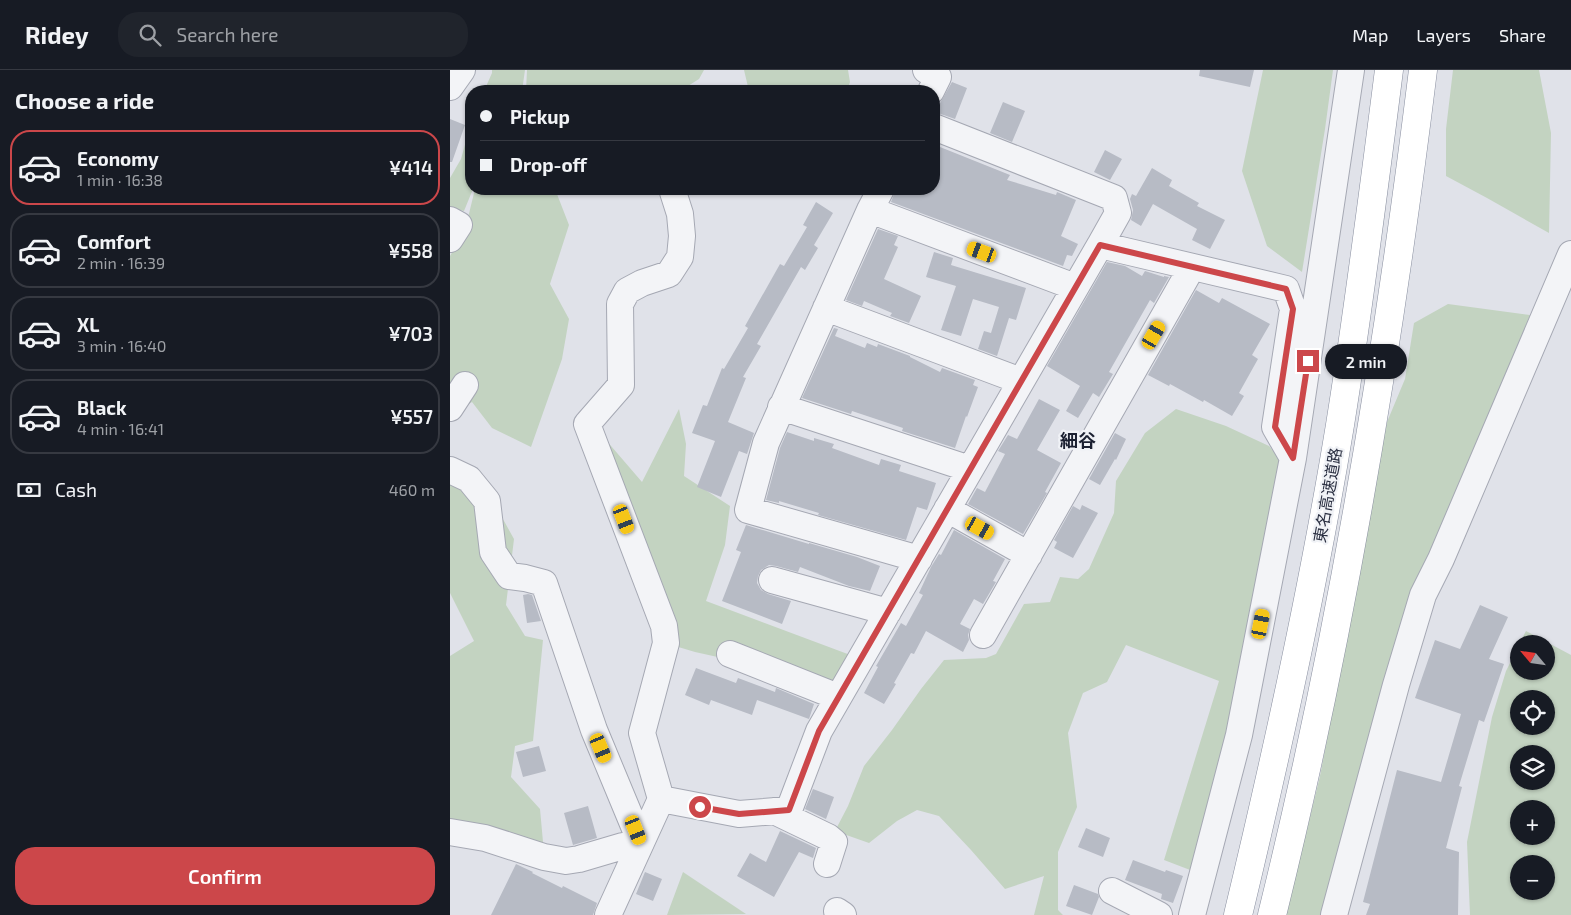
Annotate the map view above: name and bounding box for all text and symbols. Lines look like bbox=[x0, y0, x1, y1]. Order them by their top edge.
search box bbox=[118, 12, 468, 57]
text: Ridey bbox=[25, 20, 88, 49]
icon: search bbox=[136, 21, 164, 49]
text: Search here bbox=[176, 23, 279, 46]
text: Map bbox=[1352, 24, 1388, 46]
text: Layers bbox=[1416, 24, 1471, 46]
text: Share bbox=[1499, 24, 1546, 46]
text: Choose a ride bbox=[15, 87, 154, 113]
text: Pickup bbox=[510, 105, 570, 128]
icon: car bbox=[17, 145, 62, 190]
text: Economy bbox=[77, 147, 159, 170]
text: Drop-off bbox=[510, 153, 587, 176]
text: ¥414 bbox=[389, 156, 433, 179]
text: 1 min · 16:38 bbox=[77, 170, 163, 189]
icon: car bbox=[17, 228, 62, 273]
text: Comfort bbox=[77, 230, 151, 253]
text: ¥558 bbox=[388, 239, 433, 262]
car bbox=[965, 240, 998, 264]
text: 2 min · 16:39 bbox=[77, 253, 165, 272]
icon: car bbox=[17, 311, 62, 356]
text: XL bbox=[77, 313, 99, 336]
car bbox=[1140, 318, 1167, 352]
text: ¥703 bbox=[388, 322, 433, 345]
text: 3 min · 16:40 bbox=[77, 336, 166, 355]
callout: 2 min bbox=[1326, 344, 1408, 378]
route end bbox=[1297, 350, 1319, 372]
text: 2 min bbox=[1346, 352, 1386, 371]
icon: car bbox=[17, 394, 62, 439]
text: Black bbox=[77, 396, 127, 419]
text: ¥557 bbox=[390, 405, 433, 428]
text: 4 min · 16:41 bbox=[77, 419, 164, 438]
district label: 細谷 bbox=[1060, 429, 1096, 451]
street label: 東名高速道路 bbox=[1309, 446, 1345, 544]
icon: cash bbox=[15, 476, 43, 504]
text: Cash bbox=[55, 478, 97, 501]
text: 460 m bbox=[389, 480, 435, 499]
car bbox=[611, 502, 636, 536]
car bbox=[963, 514, 996, 542]
car bbox=[1250, 608, 1271, 640]
north arrow bbox=[1510, 635, 1555, 680]
map controls bbox=[1510, 635, 1555, 900]
button: locate bbox=[1510, 690, 1555, 735]
car bbox=[588, 731, 613, 765]
button: layers bbox=[1510, 745, 1555, 790]
route start bbox=[689, 796, 711, 818]
button: + bbox=[1510, 800, 1555, 845]
car bbox=[623, 813, 648, 847]
button: Confirm bbox=[15, 847, 435, 905]
button: − bbox=[1510, 855, 1555, 900]

